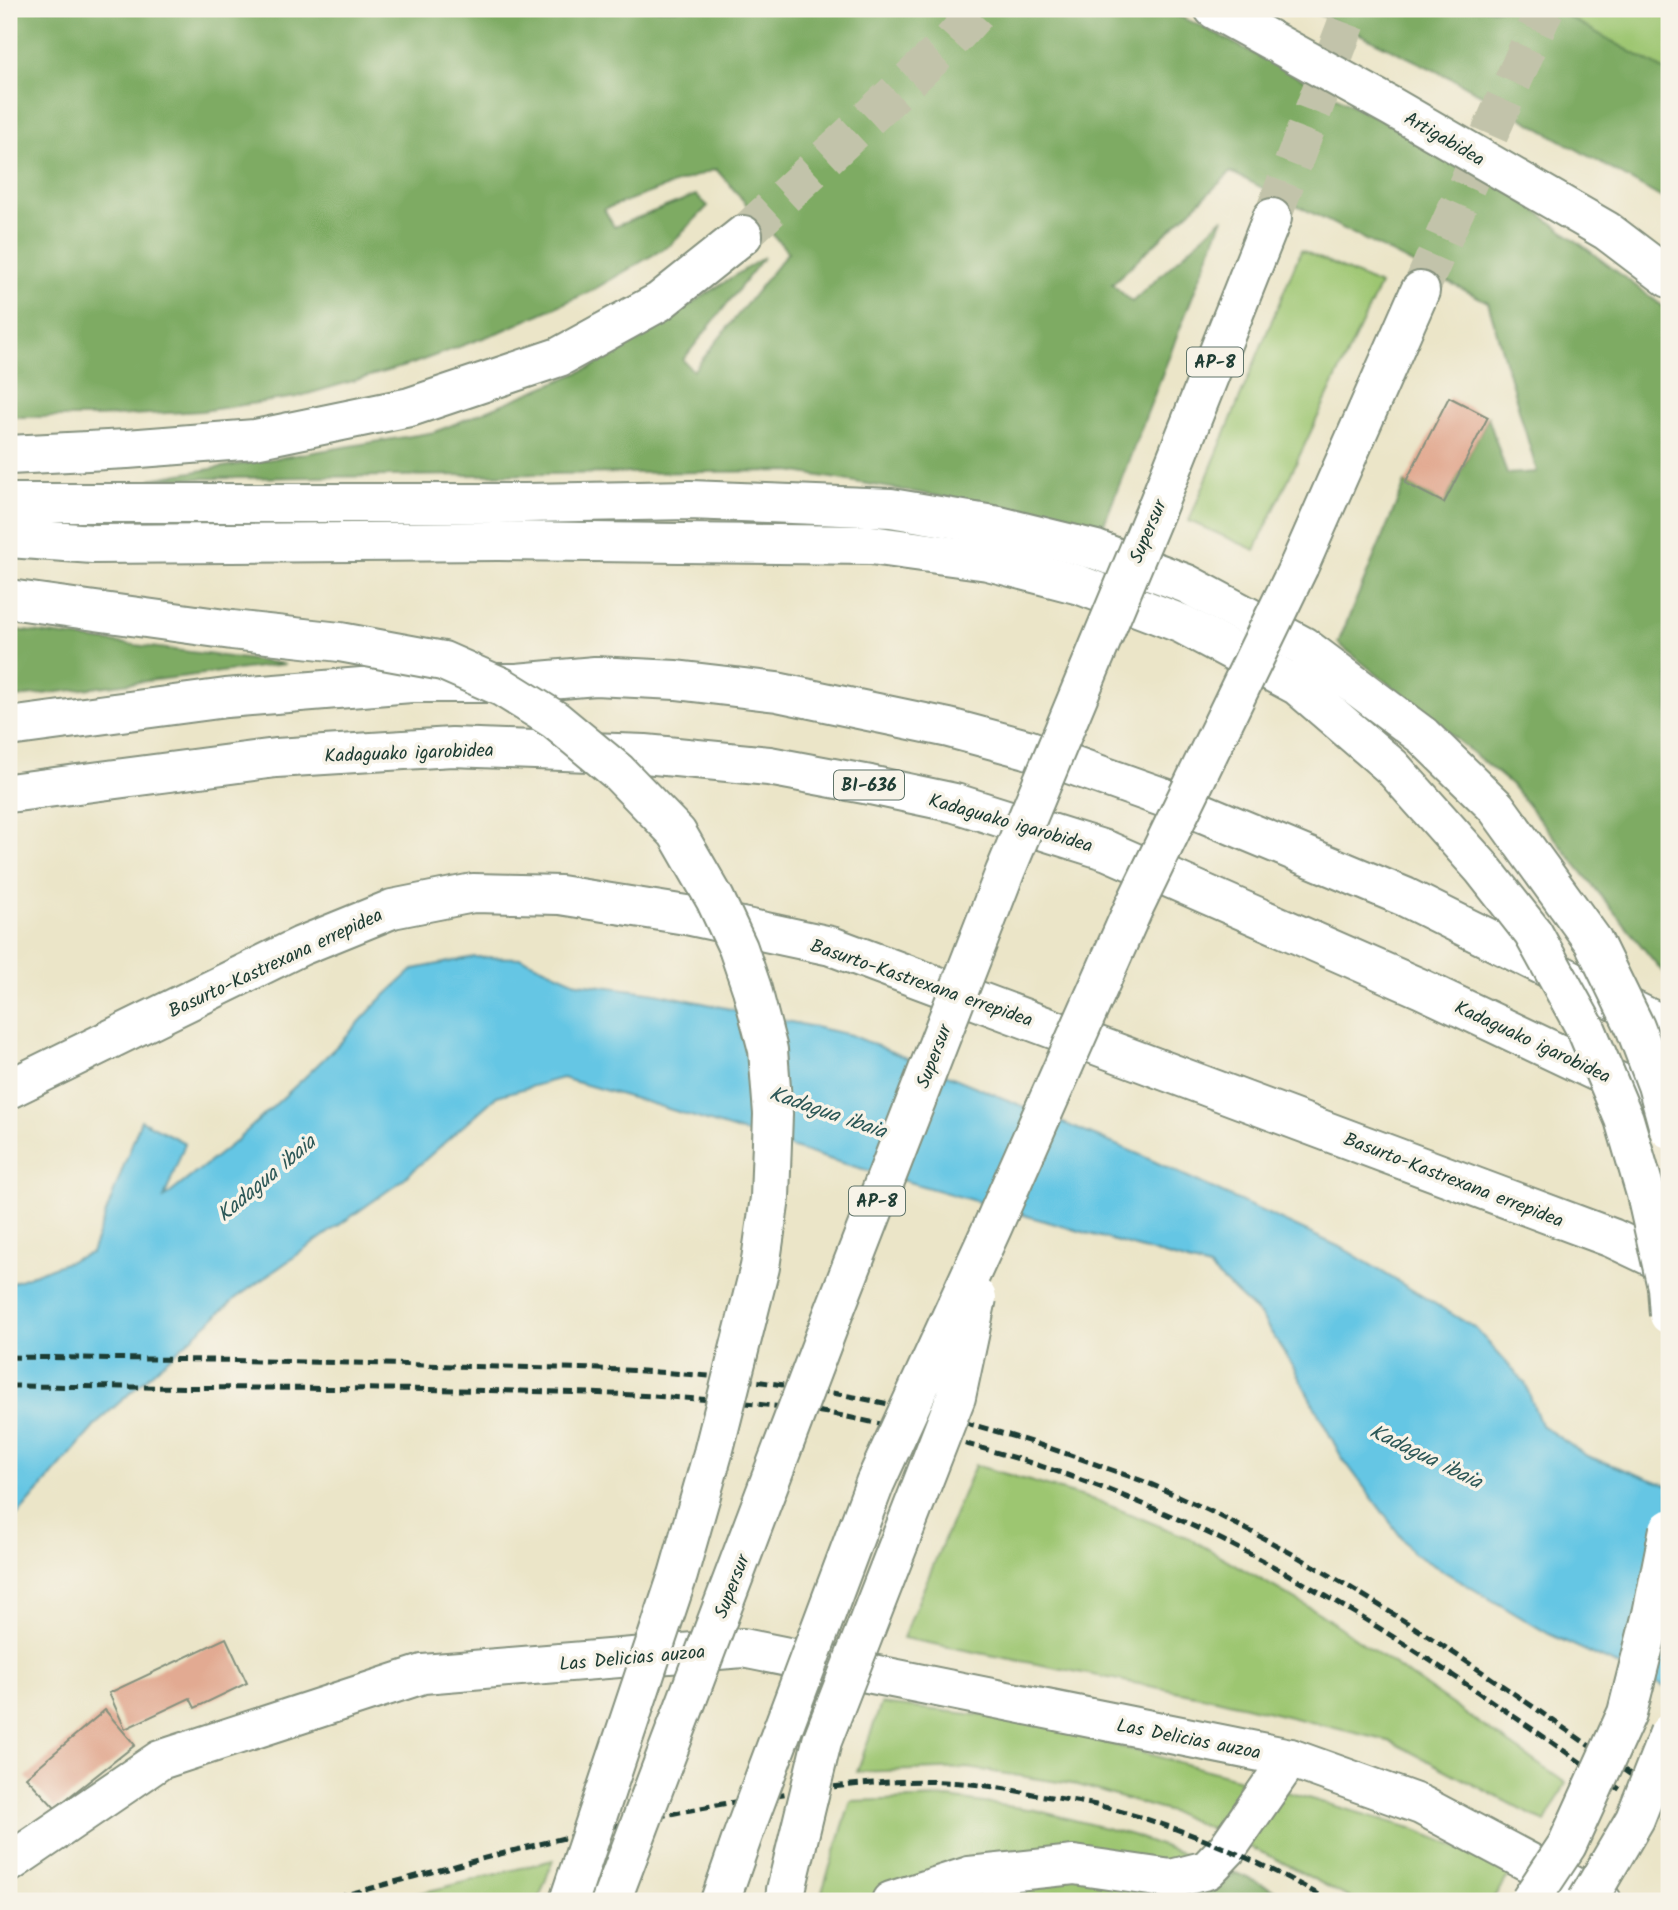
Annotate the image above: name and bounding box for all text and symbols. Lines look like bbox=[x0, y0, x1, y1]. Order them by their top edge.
street label: Artigabidea bbox=[1398, 104, 1490, 175]
road number: AP-8 bbox=[1187, 348, 1243, 376]
street label: Supersur bbox=[1122, 494, 1176, 568]
street label: Kadaguako igarobidea bbox=[324, 736, 494, 772]
road number: BI-636 bbox=[834, 770, 904, 800]
street label: Kadaguako igarobidea bbox=[925, 786, 1096, 862]
street label: Basurto-Kastrexana errepidea bbox=[164, 901, 388, 1027]
street label: Basurto-Kastrexana errepidea bbox=[806, 932, 1037, 1036]
street label: Kadaguako igarobidea bbox=[1449, 993, 1615, 1092]
street label: Supersur bbox=[909, 1019, 961, 1093]
water label: Kadagua ibaia bbox=[765, 1078, 891, 1149]
street label: Basurto-Kastrexana errepidea bbox=[1339, 1125, 1568, 1237]
water label: Kadagua ibaia bbox=[210, 1127, 325, 1231]
road number: AP-8 bbox=[849, 1186, 905, 1216]
water label: Kadagua ibaia bbox=[1363, 1416, 1488, 1499]
street label: Supersur bbox=[707, 1549, 759, 1623]
street label: Las Delicias auzoa bbox=[558, 1638, 706, 1680]
street label: Las Delicias auzoa bbox=[1114, 1711, 1263, 1769]

